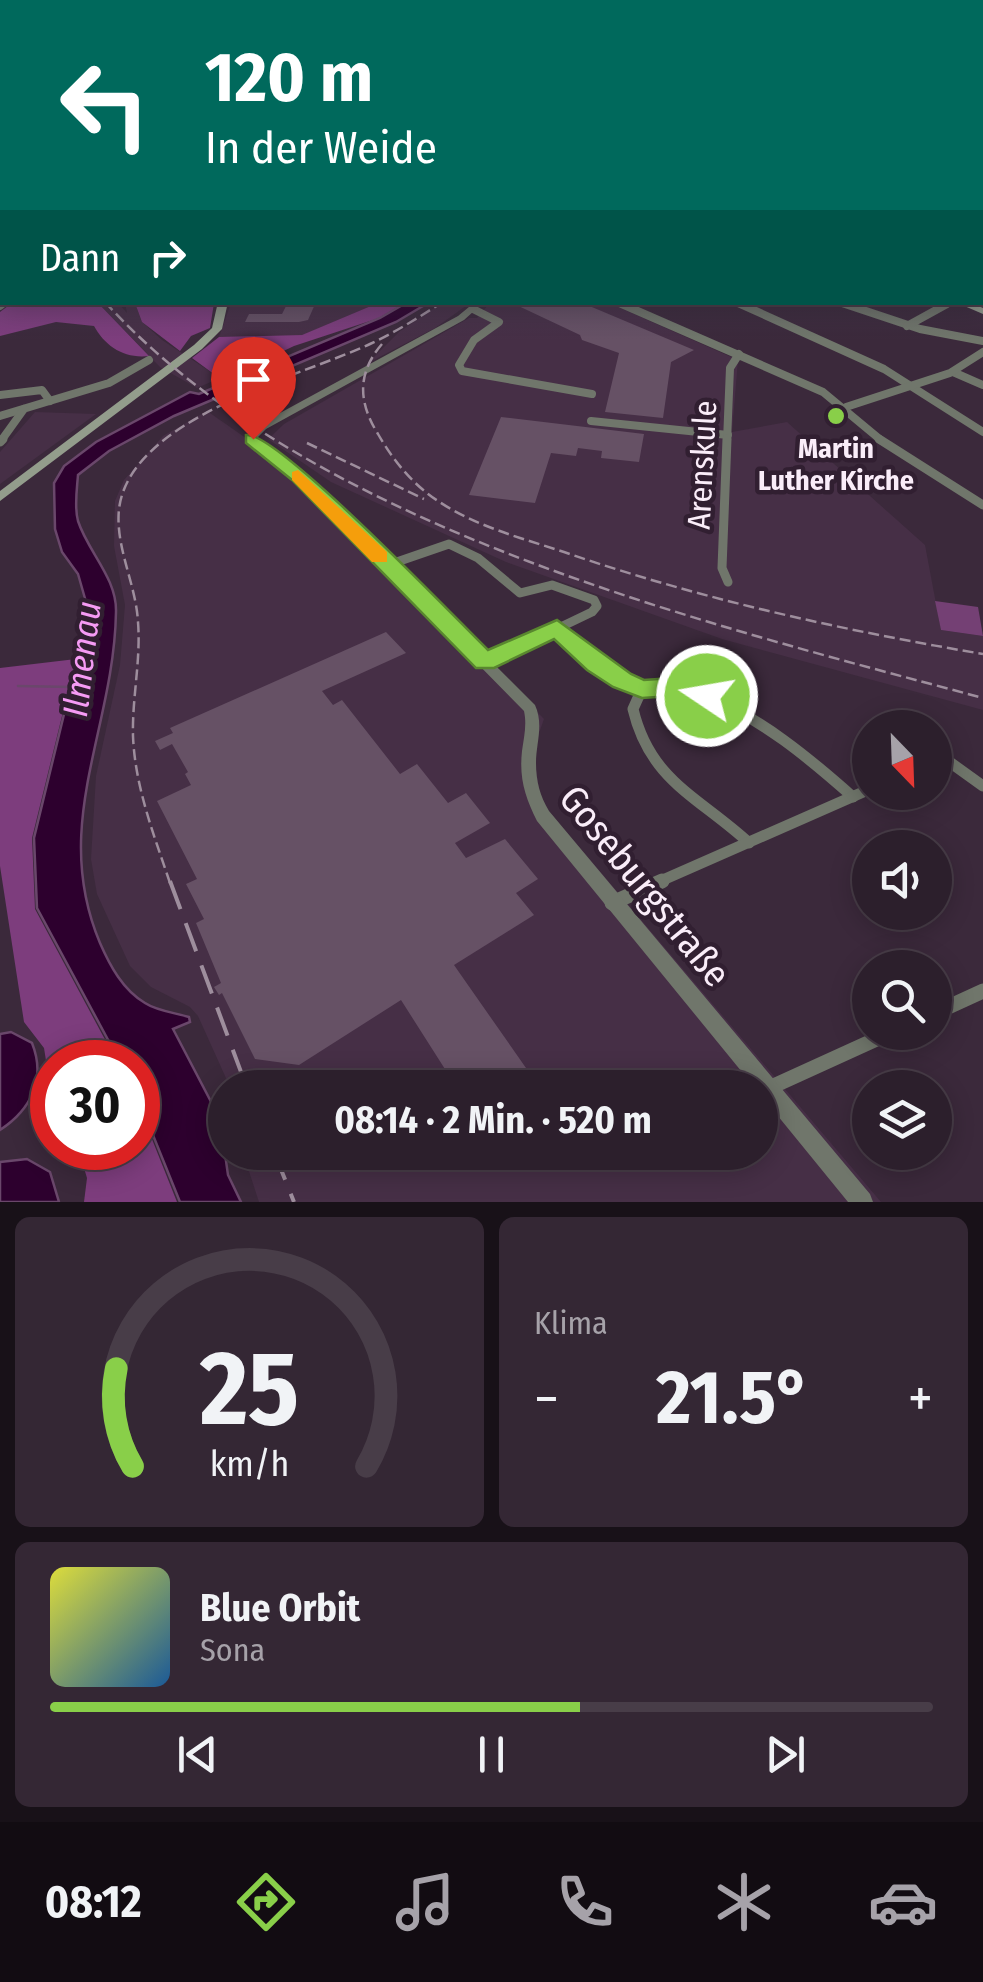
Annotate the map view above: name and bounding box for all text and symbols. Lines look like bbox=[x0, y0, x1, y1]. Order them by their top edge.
text: 120 m bbox=[205, 36, 373, 120]
icon: left bbox=[40, 40, 170, 170]
text: In der Weide bbox=[205, 121, 437, 175]
icon: right bbox=[140, 230, 195, 285]
text: Dann bbox=[40, 235, 120, 281]
pin bbox=[211, 337, 296, 440]
icon: arrive bbox=[226, 352, 281, 407]
street label: Arenskule bbox=[680, 400, 724, 530]
marker: Martin Luther Kirche bbox=[825, 405, 847, 427]
place label: Martin Luther Kirche bbox=[758, 432, 914, 497]
water label: Ilmenau bbox=[54, 599, 110, 719]
position arrow bbox=[655, 644, 759, 748]
north arrow bbox=[852, 710, 952, 810]
map controls bbox=[852, 710, 952, 1170]
street label: Goseburgstraße bbox=[550, 776, 740, 996]
button: sound bbox=[852, 830, 952, 930]
button: search bbox=[852, 950, 952, 1050]
speed limit sign: 30 bbox=[30, 1040, 160, 1170]
button: layers bbox=[852, 1070, 952, 1170]
text: 08:14 · 2 Min. · 520 m bbox=[334, 1097, 652, 1143]
text: Klima bbox=[534, 1304, 608, 1342]
text: 25 bbox=[199, 1327, 299, 1452]
text: 21.5° bbox=[656, 1353, 811, 1443]
text: − bbox=[534, 1366, 559, 1432]
text: + bbox=[908, 1366, 933, 1432]
text: km/h bbox=[210, 1443, 289, 1485]
text: Blue Orbit bbox=[200, 1585, 360, 1631]
text: Sona bbox=[200, 1631, 265, 1669]
icon: previous bbox=[170, 1727, 225, 1782]
icon: pause bbox=[464, 1727, 519, 1782]
icon: next bbox=[758, 1727, 813, 1782]
icon: directions bbox=[231, 1867, 301, 1937]
icon: music bbox=[390, 1867, 460, 1937]
icon: phone bbox=[550, 1867, 620, 1937]
icon: climate bbox=[709, 1867, 779, 1937]
icon: car bbox=[868, 1867, 938, 1937]
text: 08:12 bbox=[45, 1875, 142, 1929]

